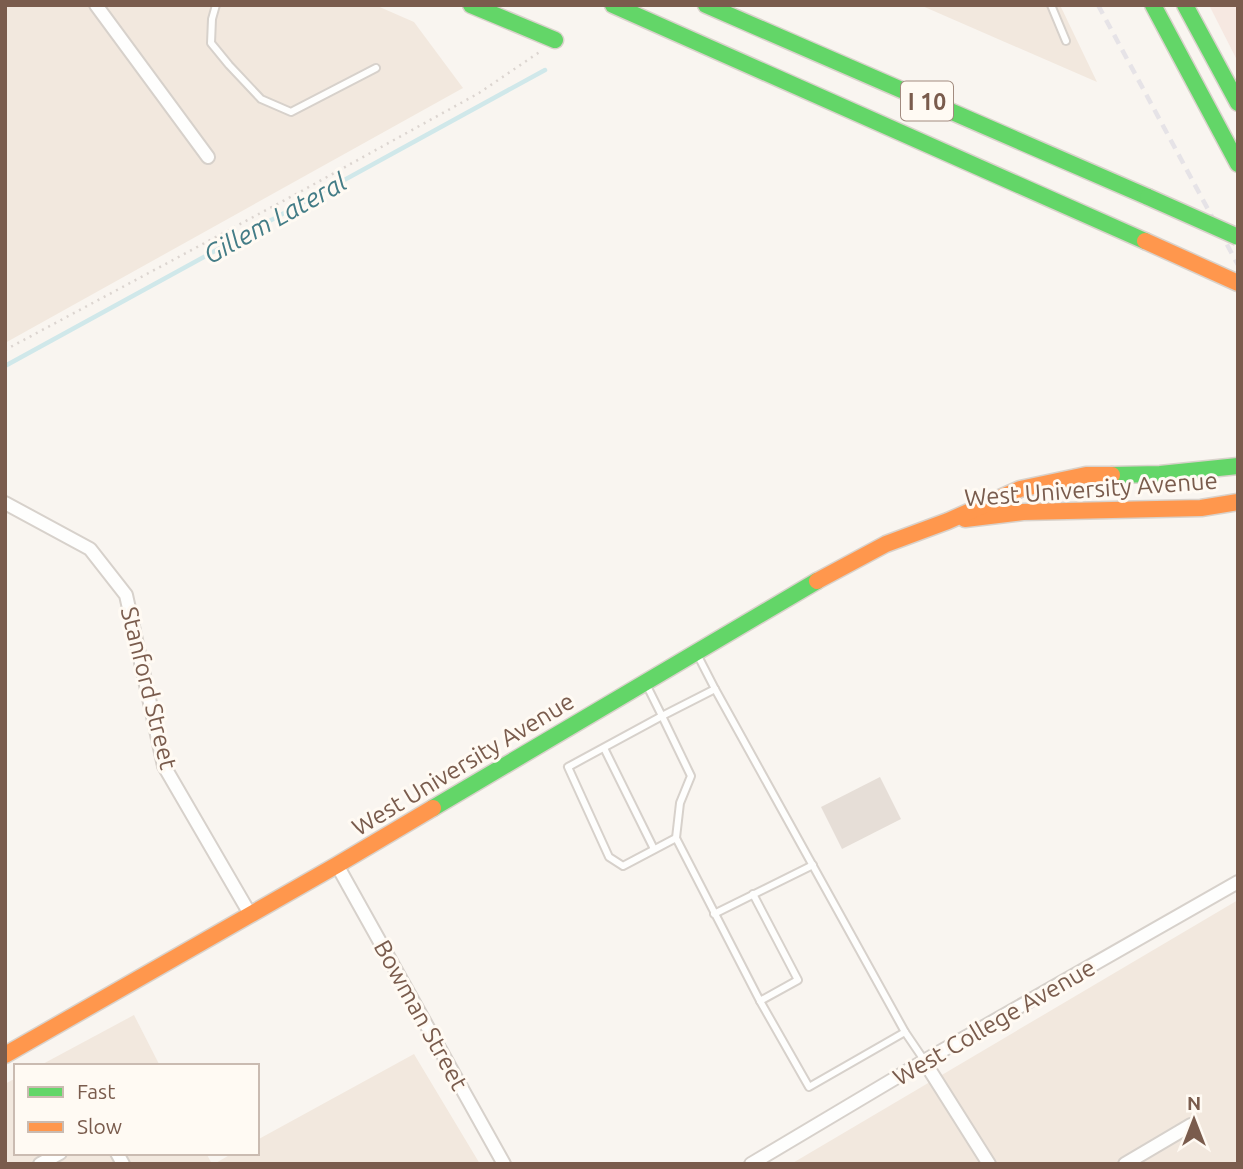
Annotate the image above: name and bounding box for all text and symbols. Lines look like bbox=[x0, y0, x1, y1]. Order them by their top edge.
road number: I 10 bbox=[901, 82, 953, 120]
water label: Gillem Lateral bbox=[198, 167, 352, 269]
street label: West University Avenue bbox=[963, 467, 1219, 511]
street label: Stanford Street bbox=[116, 604, 182, 773]
street label: West University Avenue bbox=[347, 687, 579, 841]
street label: Bowman Street bbox=[369, 935, 474, 1095]
street label: West College Avenue bbox=[888, 953, 1100, 1091]
legend bbox=[14, 1064, 259, 1155]
text: Fast bbox=[77, 1079, 115, 1103]
north arrow bbox=[1159, 1085, 1229, 1155]
text: N bbox=[1187, 1092, 1201, 1114]
text: Slow bbox=[77, 1114, 122, 1138]

